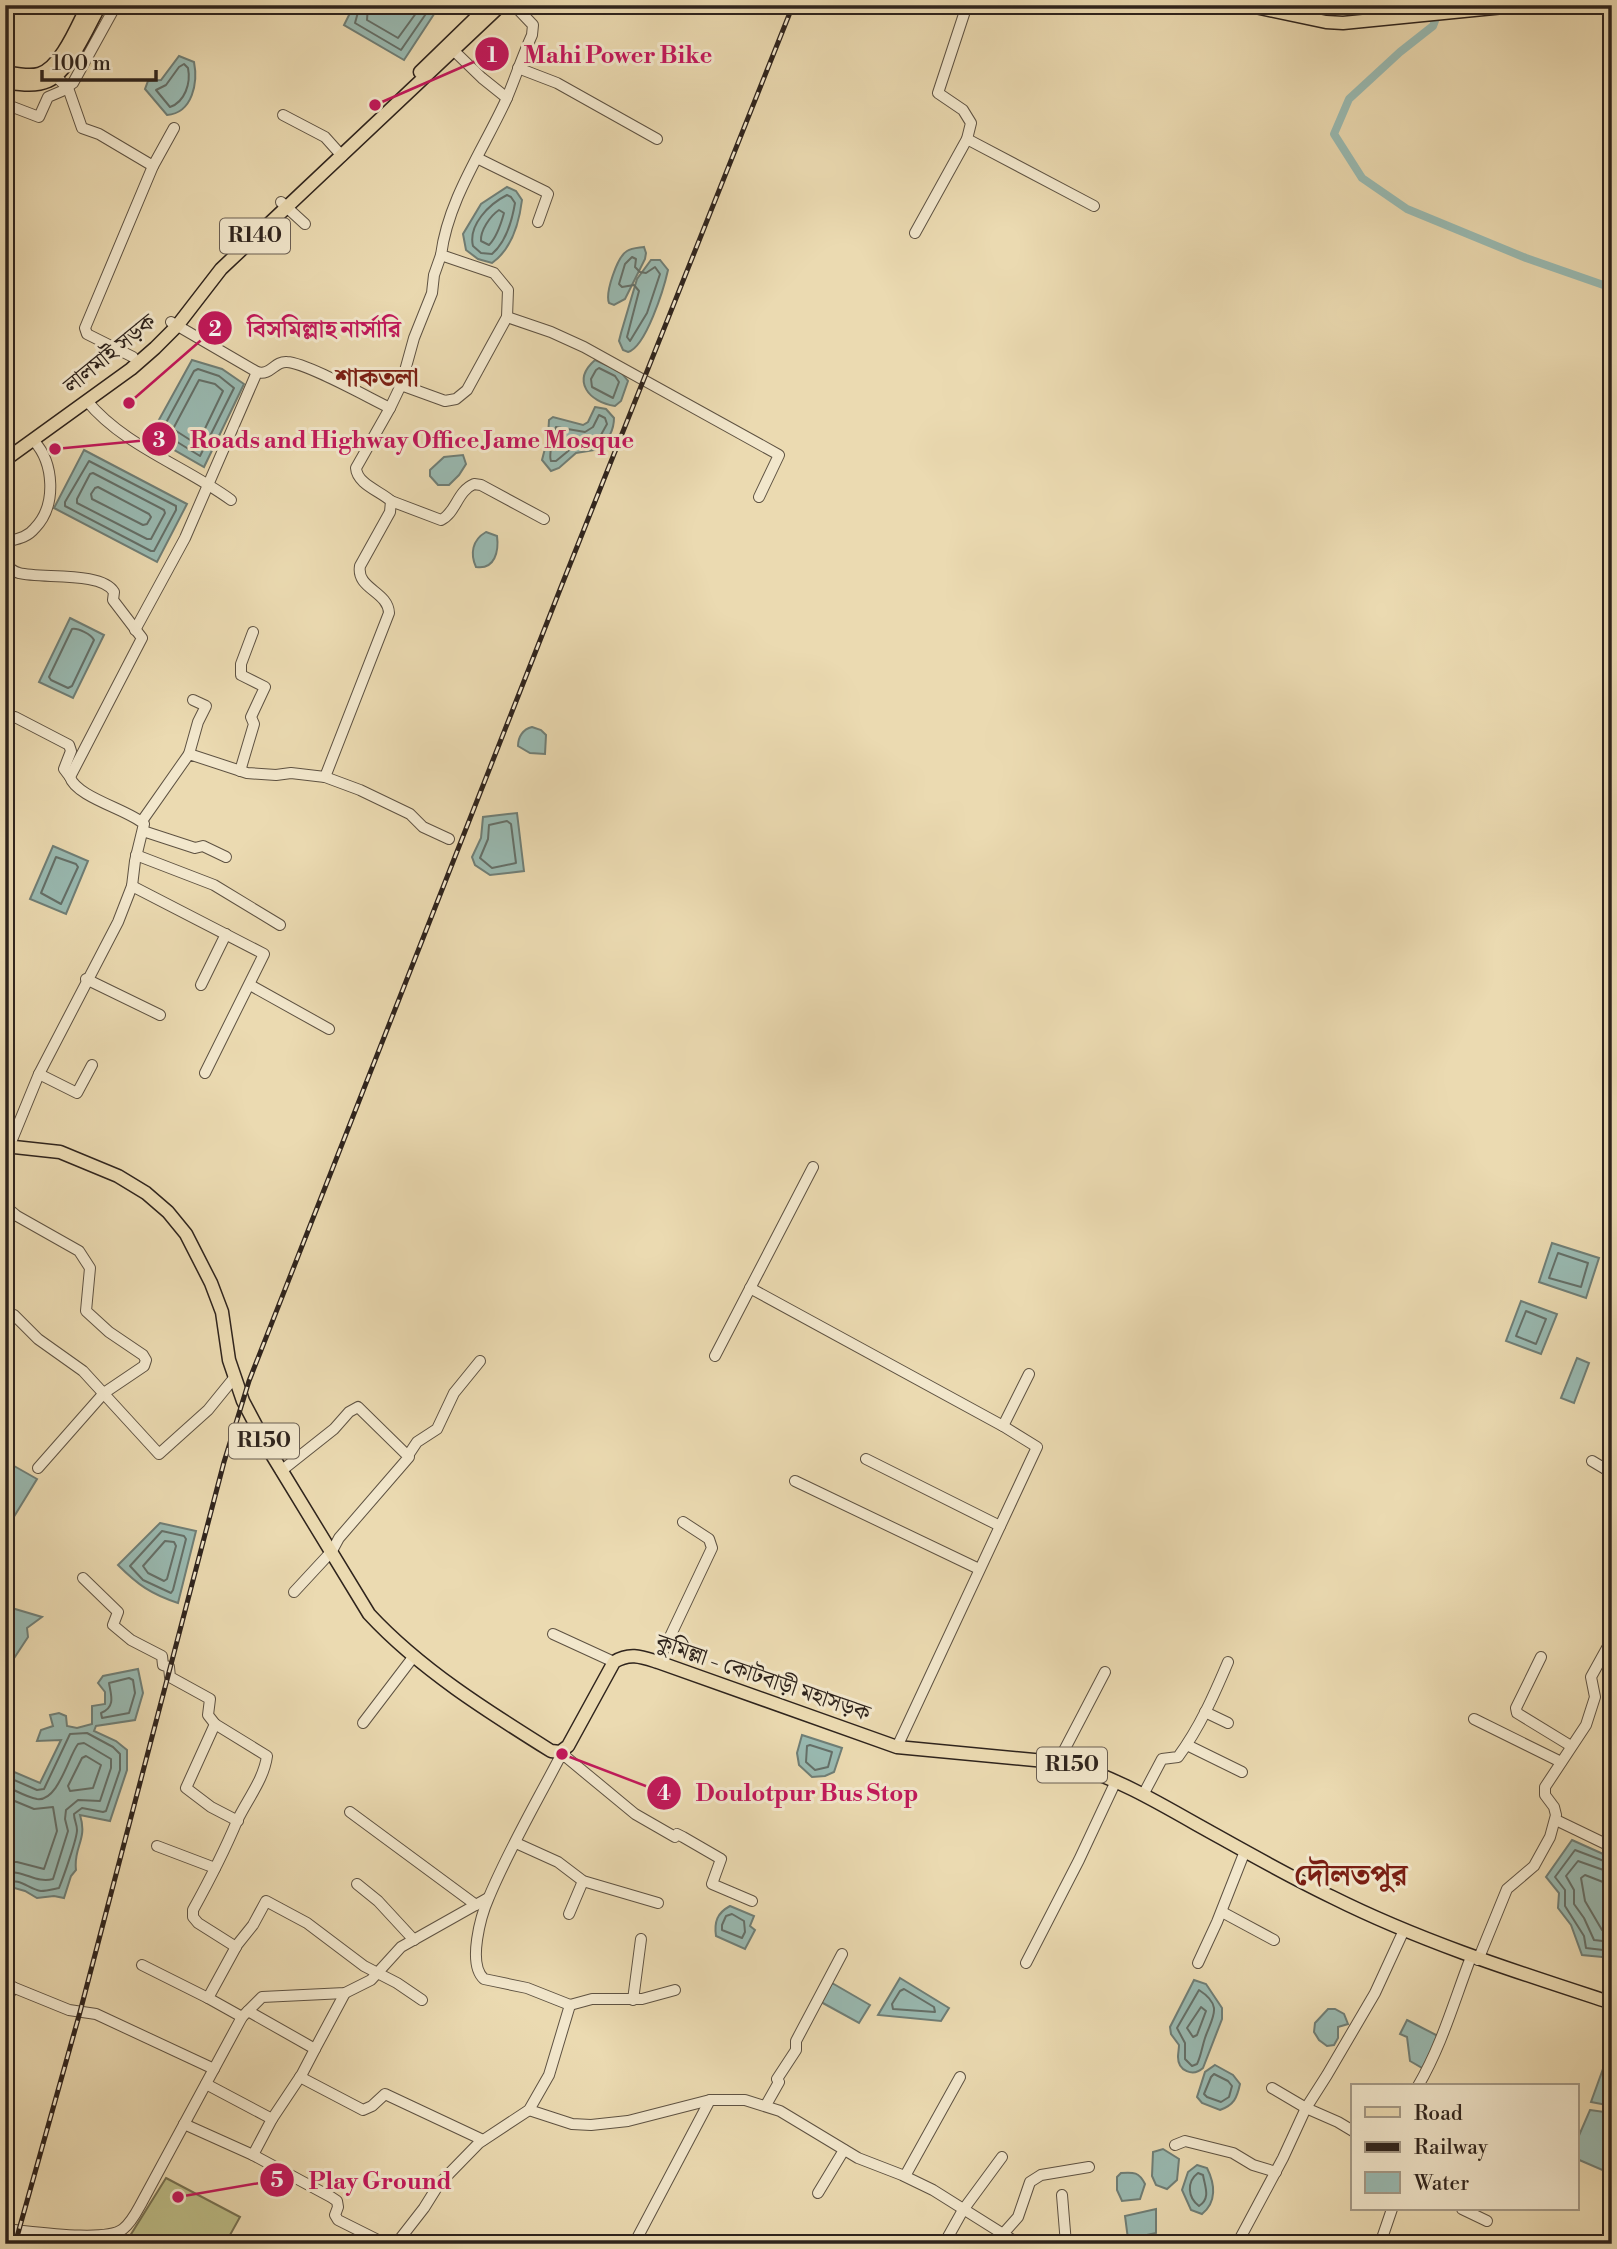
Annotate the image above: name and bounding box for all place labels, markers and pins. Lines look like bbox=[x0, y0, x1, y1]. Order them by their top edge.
callout: Mahi Power Bike bbox=[475, 32, 726, 77]
callout: বিসমিল্লাহ নার্সারি bbox=[198, 306, 415, 351]
callout: Roads and Highway Office Jame Mosque bbox=[141, 417, 648, 462]
callout: Doulotpur Bus Stop bbox=[646, 1770, 932, 1815]
callout: Play Ground bbox=[259, 2158, 466, 2203]

